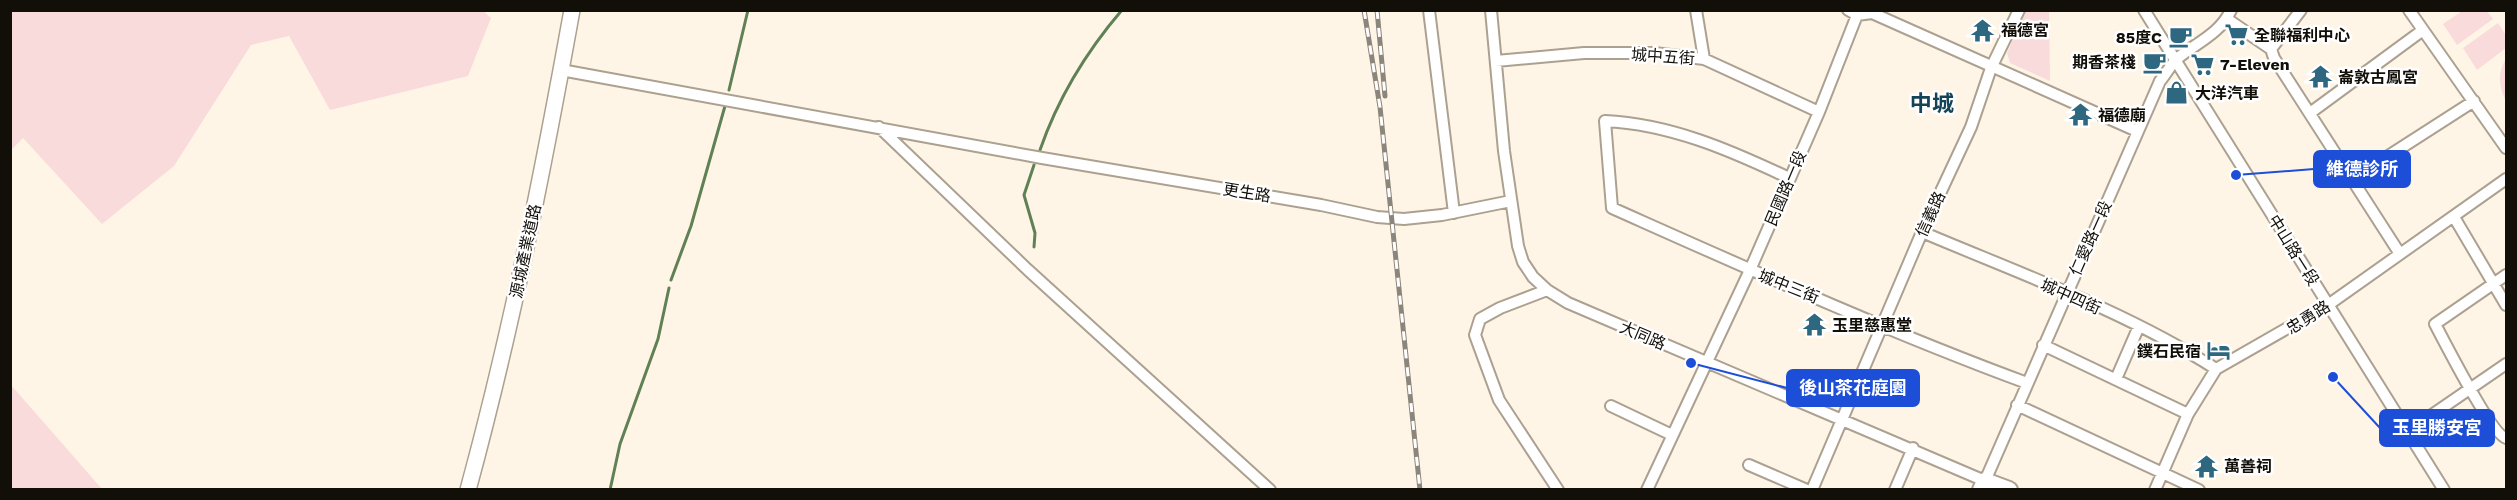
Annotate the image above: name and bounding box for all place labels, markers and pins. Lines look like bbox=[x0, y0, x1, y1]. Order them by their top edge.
temple icon: 福德宮 bbox=[1970, 17, 1996, 43]
place label: 福德宮 bbox=[2001, 21, 2049, 40]
supermarket icon: 全聯福利中心 bbox=[2223, 22, 2249, 48]
cafe icon: 85度C bbox=[2167, 24, 2193, 50]
place label: 全聯福利中心 bbox=[2254, 26, 2350, 45]
place label: 85度C bbox=[2116, 28, 2162, 47]
cafe icon: 期香茶棧 bbox=[2141, 49, 2167, 75]
supermarket icon: 7-Eleven bbox=[2189, 51, 2215, 77]
place label: 期香茶棧 bbox=[2072, 53, 2136, 72]
place label: 7-Eleven bbox=[2220, 55, 2290, 74]
temple icon: 崙敦古鳳宮 bbox=[2307, 64, 2333, 90]
place label: 崙敦古鳳宮 bbox=[2338, 68, 2418, 87]
shop icon: 大洋汽車 bbox=[2164, 80, 2190, 106]
place label: 大洋汽車 bbox=[2195, 84, 2259, 103]
temple icon: 福德廟 bbox=[2067, 102, 2093, 128]
place label: 福德廟 bbox=[2098, 106, 2146, 125]
callout: 維德診所 bbox=[2314, 151, 2410, 187]
temple icon: 玉里慈惠堂 bbox=[1801, 312, 1827, 338]
place label: 玉里慈惠堂 bbox=[1832, 316, 1912, 335]
hotel icon: 鏷石民宿 bbox=[2206, 338, 2232, 364]
place label: 鏷石民宿 bbox=[2137, 342, 2201, 361]
callout: 後山茶花庭園 bbox=[1787, 370, 1919, 406]
callout: 玉里勝安宮 bbox=[2380, 410, 2494, 446]
temple icon: 萬善祠 bbox=[2193, 453, 2219, 479]
place label: 萬善祠 bbox=[2224, 457, 2272, 476]

